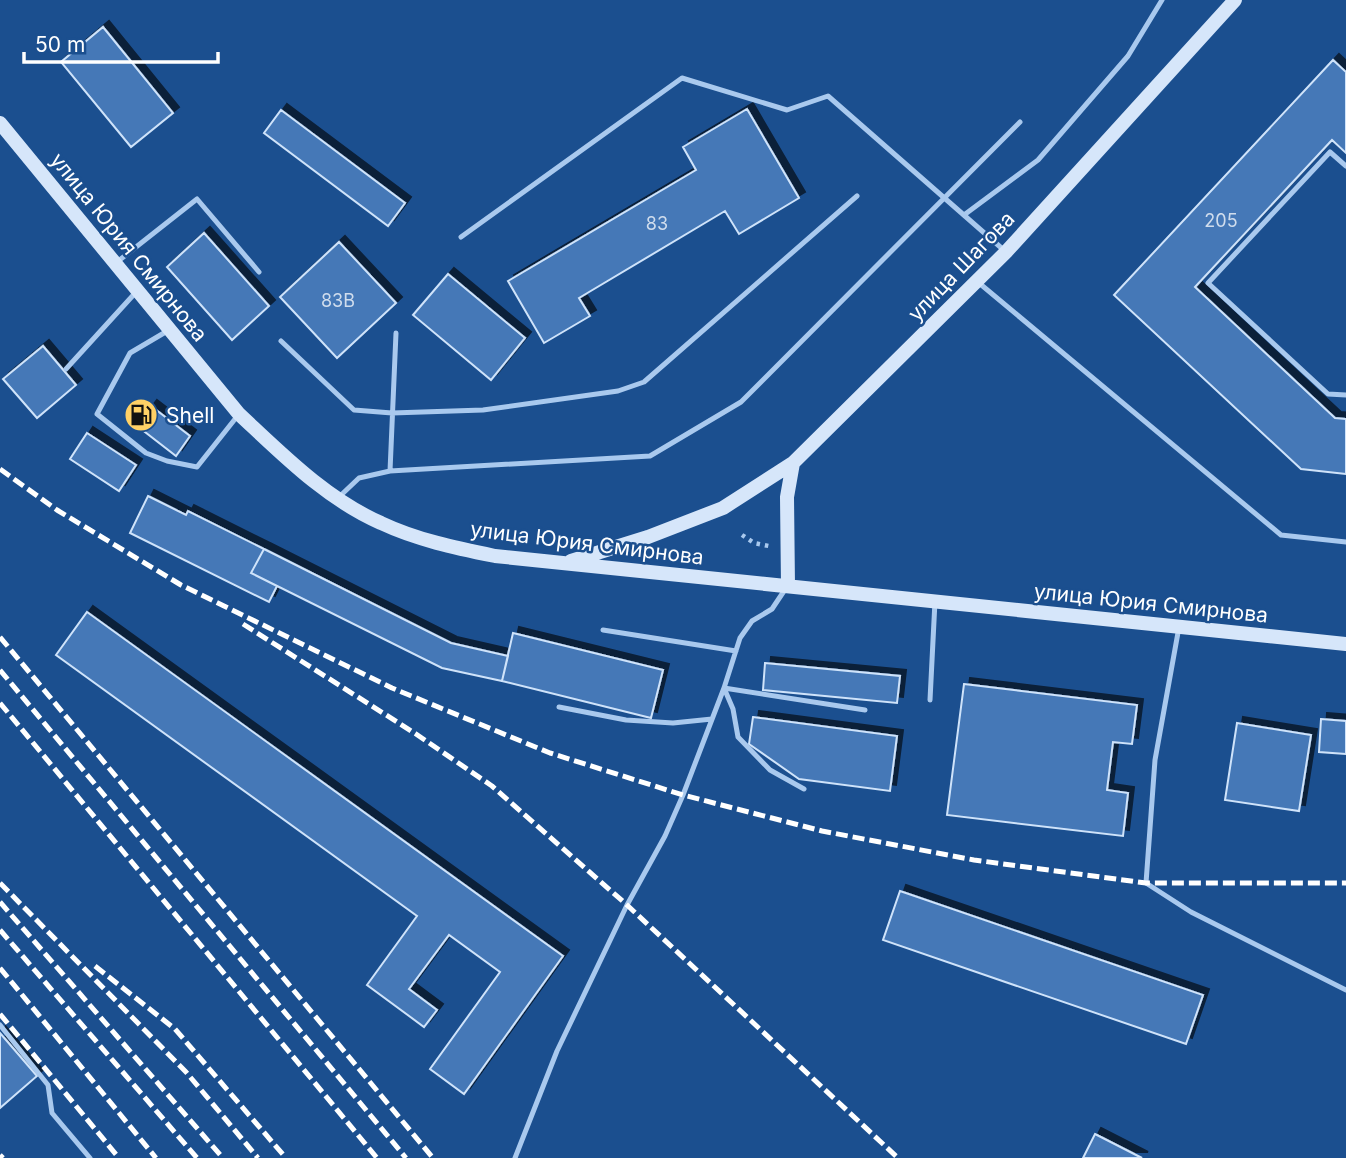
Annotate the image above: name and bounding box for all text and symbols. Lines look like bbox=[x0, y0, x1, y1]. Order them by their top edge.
scale bar bbox=[24, 21, 219, 65]
text: 50 m bbox=[35, 32, 85, 57]
street label: улица Юрия Смирнова bbox=[45, 148, 213, 346]
street label: улица Шагова bbox=[902, 206, 1020, 326]
house number: 205 bbox=[1204, 210, 1238, 231]
house number: 83 bbox=[646, 213, 668, 234]
house number: 83В bbox=[321, 290, 355, 311]
fuel station icon: Shell bbox=[122, 396, 160, 434]
place label: Shell bbox=[166, 403, 214, 428]
street label: улица Юрия Смирнова bbox=[469, 516, 705, 570]
street label: улица Юрия Смирнова bbox=[1033, 578, 1269, 628]

